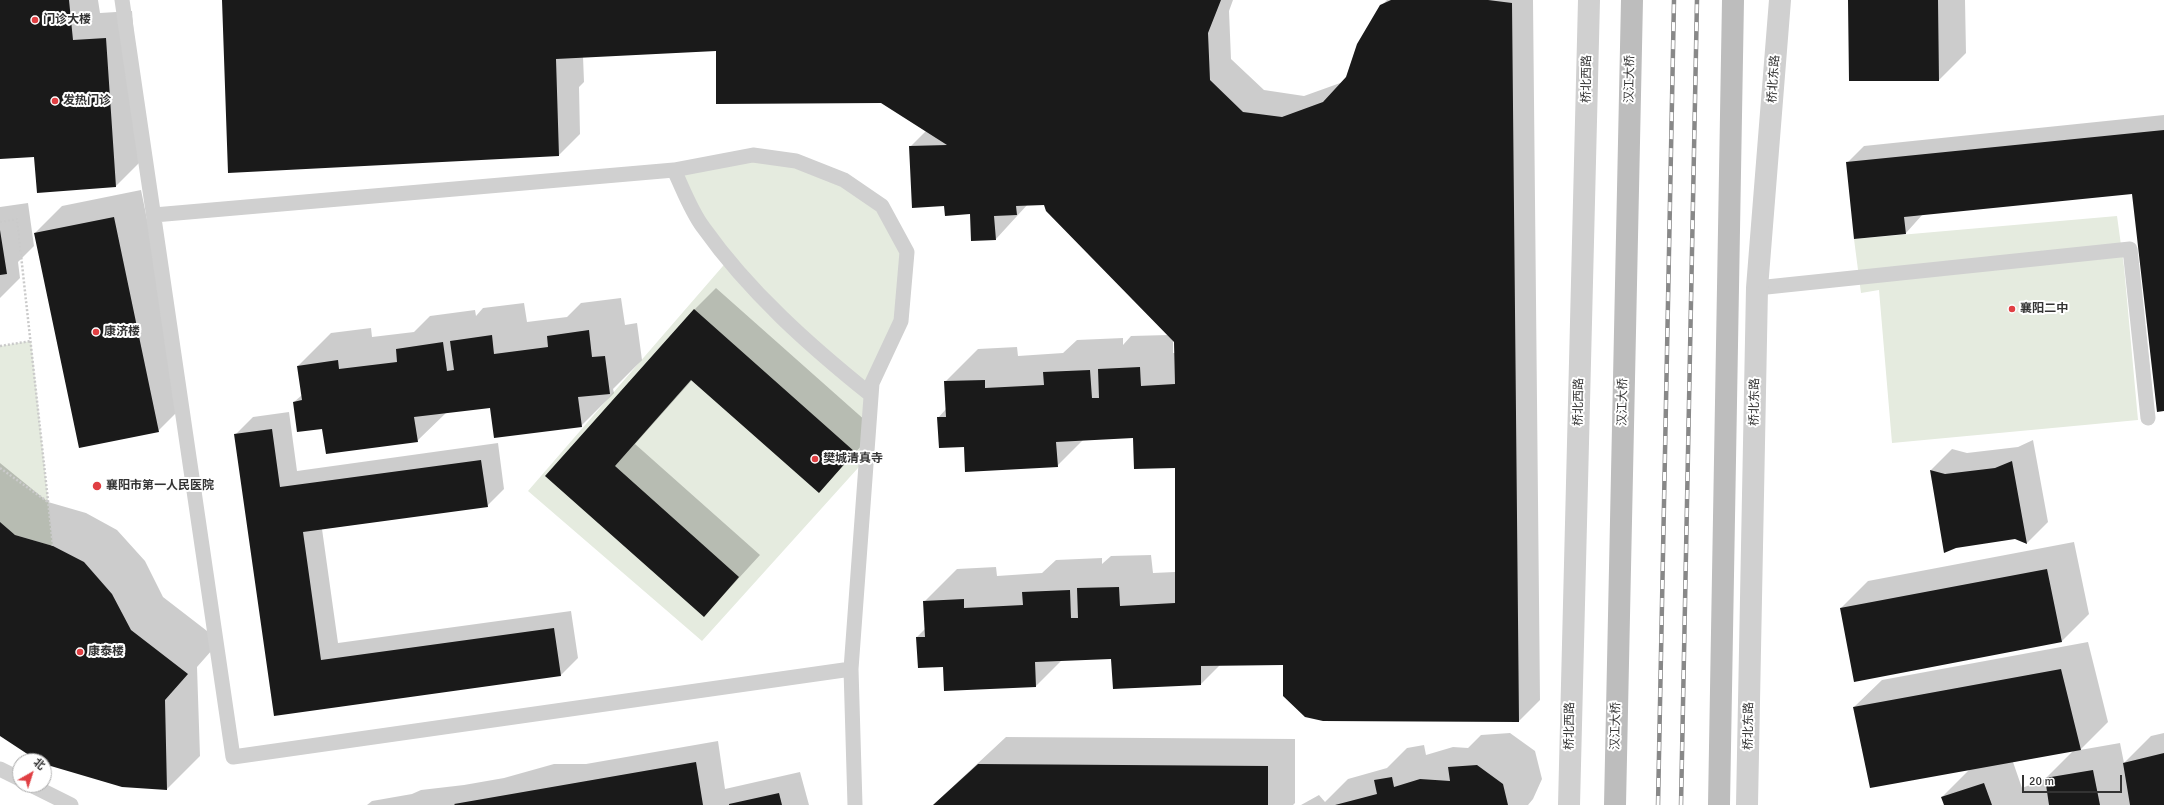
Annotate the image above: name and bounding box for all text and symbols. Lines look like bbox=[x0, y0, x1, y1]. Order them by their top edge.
place label: 门诊大楼 bbox=[43, 13, 91, 27]
marker: 门诊大楼 bbox=[30, 15, 40, 25]
street label: 桥北西路 bbox=[1579, 55, 1595, 103]
street label: 汉江大桥 bbox=[1622, 55, 1638, 103]
street label: 桥北东路 bbox=[1765, 55, 1783, 103]
place label: 发热门诊 bbox=[63, 94, 111, 108]
marker: 发热门诊 bbox=[50, 96, 60, 106]
place label: 襄阳二中 bbox=[2020, 302, 2068, 316]
marker: 襄阳二中 bbox=[2007, 304, 2017, 314]
place label: 康济楼 bbox=[104, 325, 140, 339]
marker: 康济楼 bbox=[91, 327, 101, 337]
street label: 桥北西路 bbox=[1571, 378, 1587, 426]
street label: 汉江大桥 bbox=[1615, 378, 1631, 426]
street label: 桥北东路 bbox=[1747, 378, 1763, 426]
place label: 樊城清真寺 bbox=[823, 452, 883, 466]
marker: 樊城清真寺 bbox=[810, 454, 820, 464]
place label: 襄阳市第一人民医院 bbox=[106, 479, 214, 493]
marker: 襄阳市第一人民医院 bbox=[91, 480, 103, 492]
place label: 康泰楼 bbox=[88, 645, 124, 659]
marker: 康泰楼 bbox=[75, 647, 85, 657]
street label: 桥北西路 bbox=[1562, 702, 1578, 750]
street label: 汉江大桥 bbox=[1608, 702, 1624, 750]
street label: 桥北东路 bbox=[1741, 702, 1757, 750]
north arrow bbox=[12, 753, 52, 793]
text: 北 bbox=[31, 756, 48, 773]
scale bar bbox=[2024, 767, 2124, 793]
text: 20 m bbox=[2029, 774, 2054, 789]

